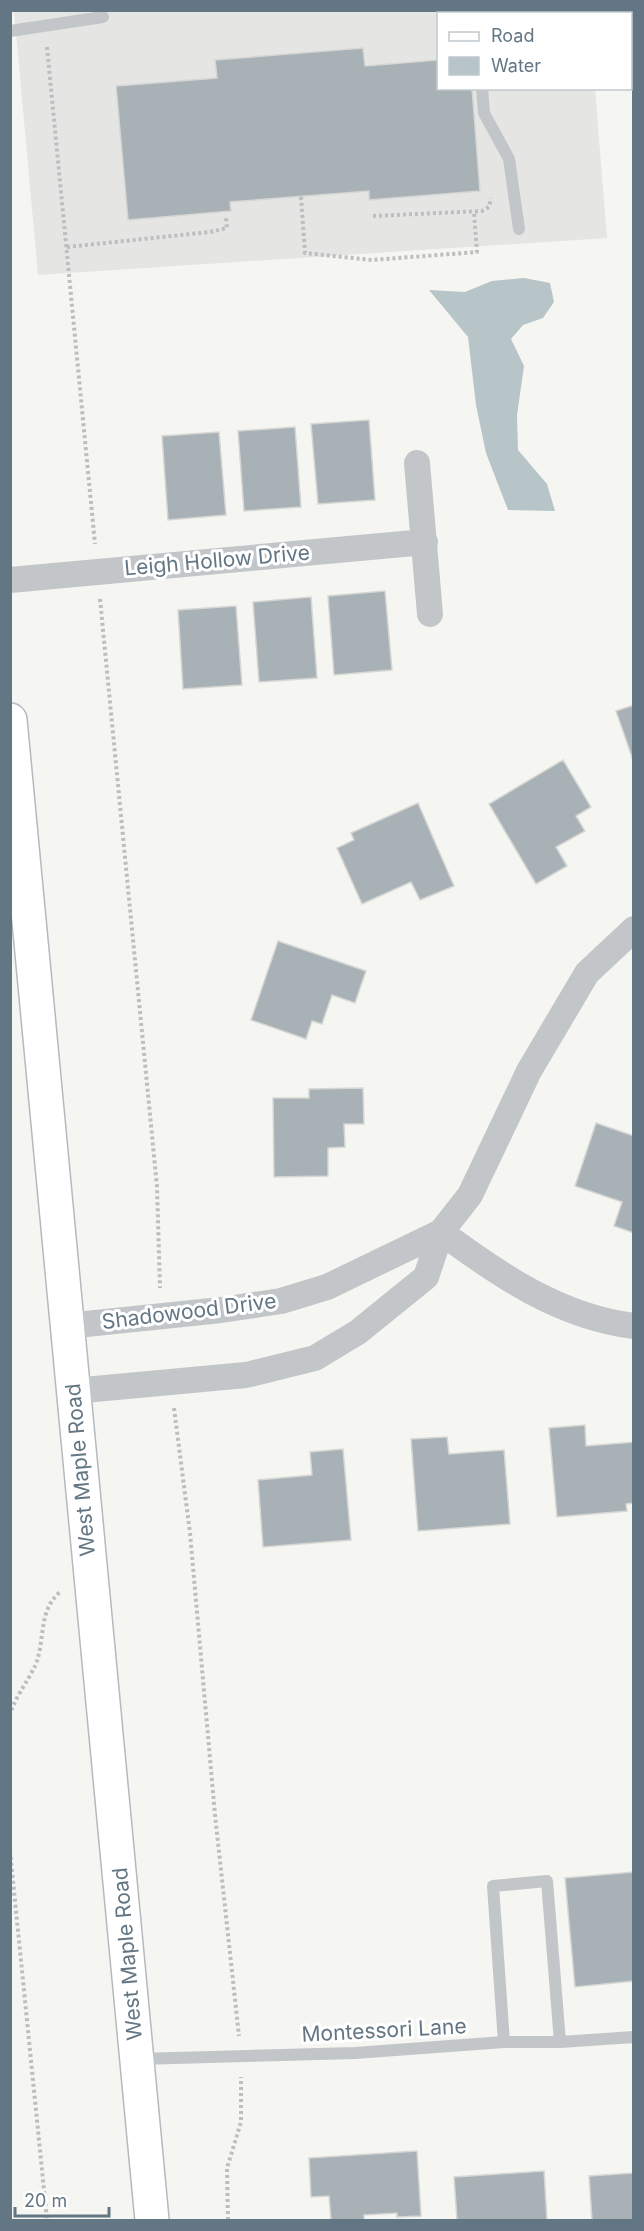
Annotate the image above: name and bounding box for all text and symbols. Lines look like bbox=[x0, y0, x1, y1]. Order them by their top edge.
legend bbox=[437, 12, 632, 90]
text: Road bbox=[491, 25, 534, 46]
text: Water bbox=[491, 55, 541, 76]
street label: Leigh Hollow Drive bbox=[123, 539, 311, 581]
street label: Shadowood Drive bbox=[100, 1288, 278, 1334]
street label: West Maple Road bbox=[60, 1383, 100, 1557]
street label: West Maple Road bbox=[107, 1867, 147, 2041]
street label: Montessori Lane bbox=[301, 2013, 467, 2047]
scale bar bbox=[15, 2180, 110, 2218]
text: 20 m bbox=[24, 2190, 67, 2211]

